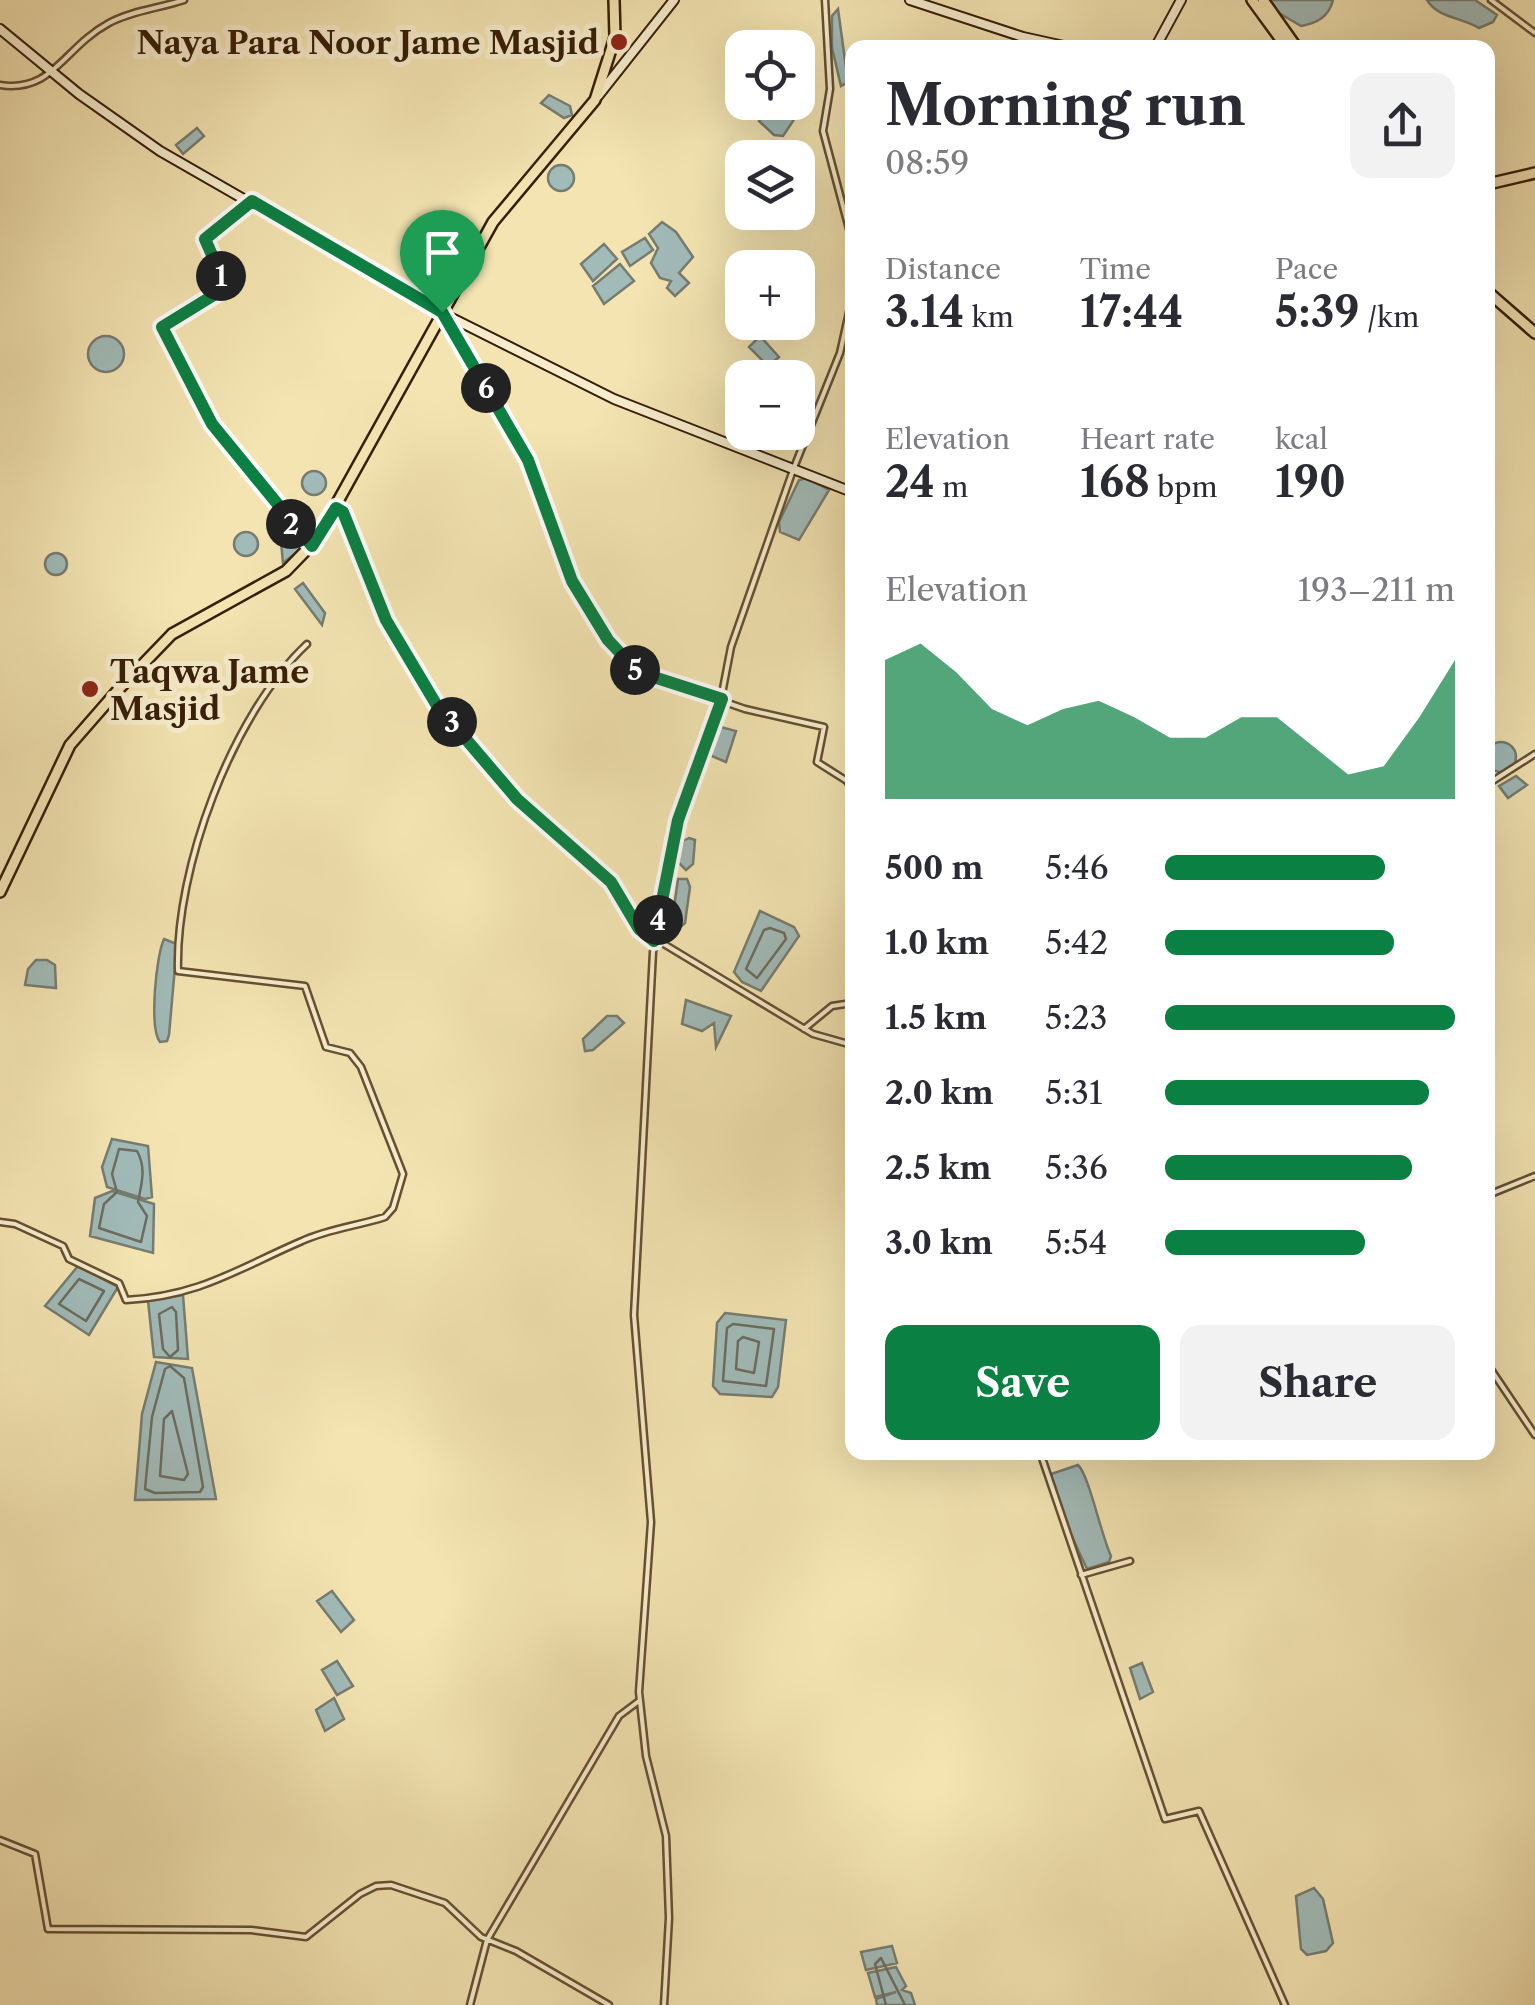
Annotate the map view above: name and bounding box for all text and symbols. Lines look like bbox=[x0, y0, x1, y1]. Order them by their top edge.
place label: Naya Para Noor Jame Masjid bbox=[137, 23, 599, 62]
map controls bbox=[725, 30, 815, 450]
button: locate bbox=[725, 30, 815, 120]
marker: Naya Para Noor Jame Masjid bbox=[608, 31, 630, 53]
text: Morning run bbox=[885, 72, 1246, 139]
button: share bbox=[1350, 73, 1455, 178]
button: layers bbox=[725, 140, 815, 230]
text: 08:59 bbox=[885, 143, 969, 182]
pin bbox=[400, 210, 485, 313]
icon: arrive bbox=[415, 225, 470, 280]
button: + bbox=[725, 250, 815, 340]
pin: 1 bbox=[196, 251, 246, 301]
text: Distance bbox=[885, 252, 1001, 286]
text: Time bbox=[1080, 252, 1151, 286]
text: Pace bbox=[1275, 252, 1338, 286]
text: 1 bbox=[215, 259, 227, 293]
text: 3.14 bbox=[885, 286, 964, 338]
text: 17:44 bbox=[1080, 286, 1183, 338]
text: 5:39 bbox=[1275, 286, 1359, 338]
text: km bbox=[964, 300, 1014, 334]
text: /km bbox=[1359, 300, 1419, 334]
button: − bbox=[725, 360, 815, 450]
pin: 6 bbox=[461, 363, 511, 413]
text: 6 bbox=[478, 371, 494, 405]
text: Elevation bbox=[885, 422, 1010, 456]
text: Heart rate bbox=[1080, 422, 1215, 456]
text: kcal bbox=[1275, 422, 1328, 456]
text: 24 bbox=[885, 456, 935, 508]
text: 168 bbox=[1080, 456, 1150, 508]
text: 190 bbox=[1275, 456, 1346, 508]
text: m bbox=[935, 470, 968, 504]
text: bpm bbox=[1150, 470, 1218, 504]
pin: 2 bbox=[266, 499, 316, 549]
text: 2 bbox=[283, 507, 299, 541]
text: Elevation bbox=[885, 570, 1028, 609]
text: 193–211 m bbox=[1298, 570, 1455, 609]
pin: 5 bbox=[610, 645, 660, 695]
place label: Taqwa Jame Masjid bbox=[110, 652, 309, 728]
text: 5 bbox=[627, 653, 643, 687]
marker: Taqwa Jame Masjid bbox=[79, 678, 101, 700]
pin: 3 bbox=[427, 697, 477, 747]
text: 3 bbox=[444, 705, 460, 739]
text: 500 m bbox=[885, 848, 983, 887]
text: 5:46 bbox=[1045, 848, 1109, 887]
pin: 4 bbox=[633, 895, 683, 945]
text: 4 bbox=[650, 903, 666, 937]
text: 1.0 km bbox=[885, 923, 989, 962]
text: 5:42 bbox=[1045, 923, 1108, 962]
text: 1.5 km bbox=[885, 998, 987, 1037]
text: 5:23 bbox=[1045, 998, 1107, 1037]
text: 2.0 km bbox=[885, 1073, 994, 1112]
text: 5:31 bbox=[1045, 1073, 1102, 1112]
text: 2.5 km bbox=[885, 1148, 991, 1187]
text: 5:36 bbox=[1045, 1148, 1108, 1187]
text: 3.0 km bbox=[885, 1223, 993, 1262]
text: 5:54 bbox=[1045, 1223, 1107, 1262]
button: Save bbox=[885, 1325, 1160, 1440]
button: Share bbox=[1180, 1325, 1455, 1440]

